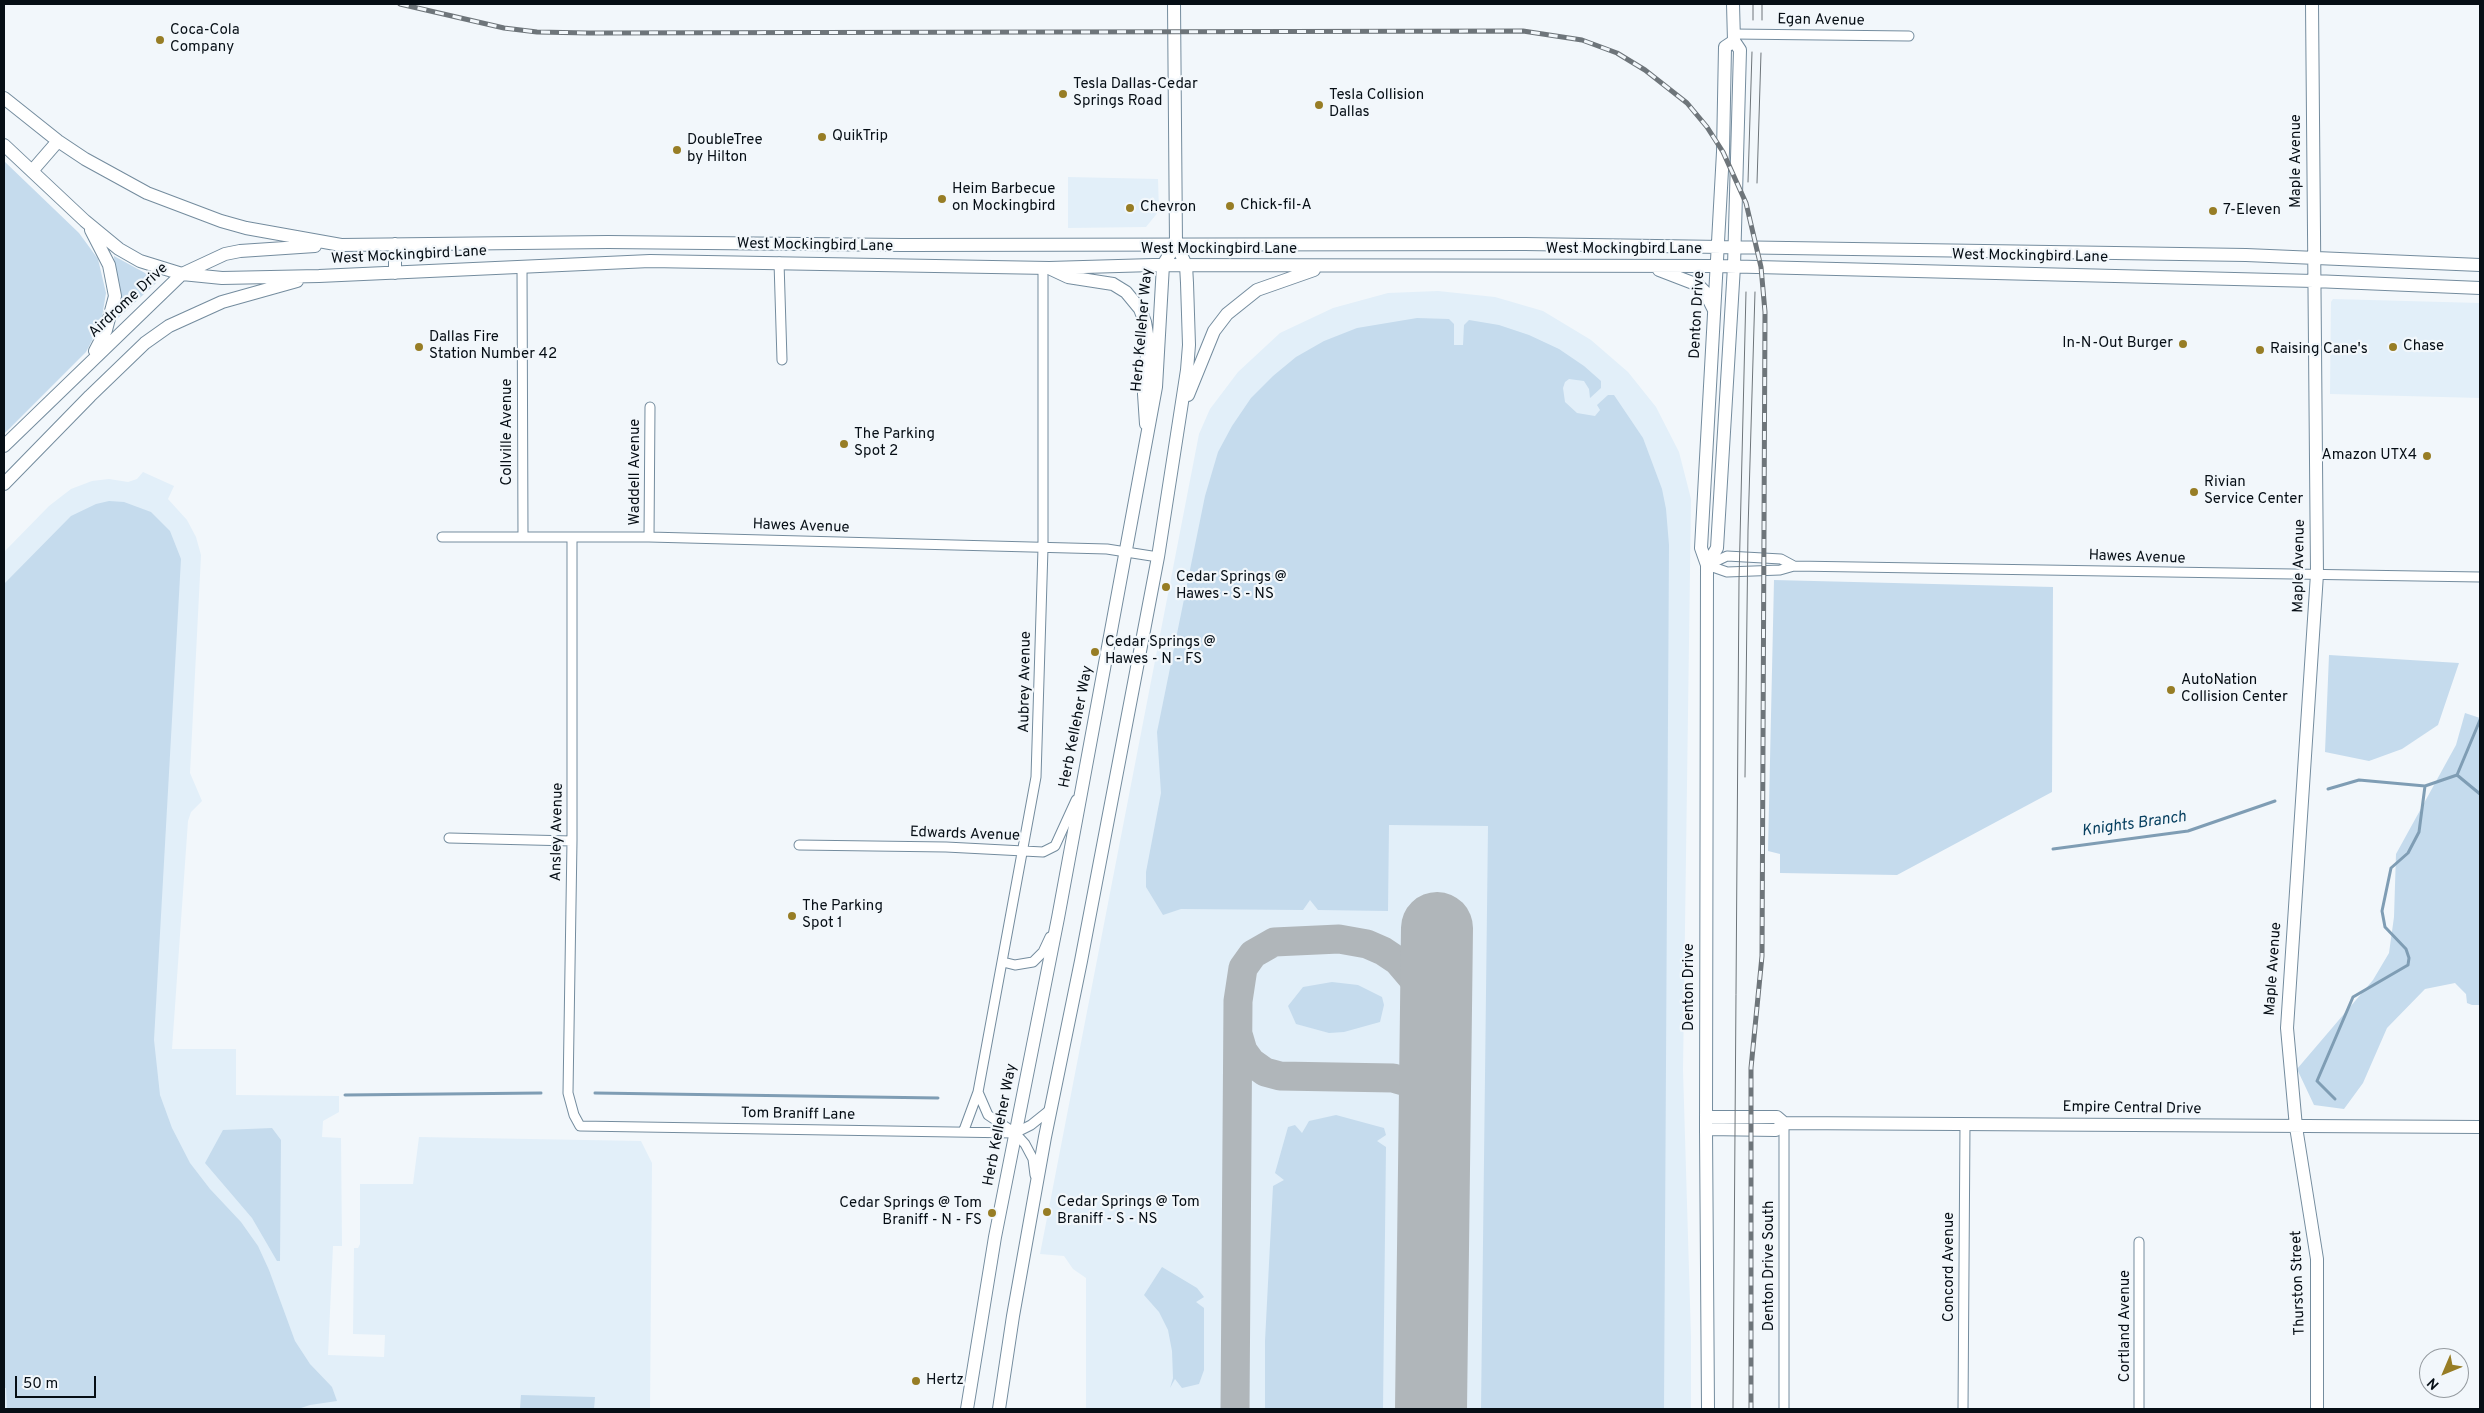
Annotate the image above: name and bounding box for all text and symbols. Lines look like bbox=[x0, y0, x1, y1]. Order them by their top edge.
street label: Egan Avenue bbox=[1777, 11, 1865, 31]
place label: Coca-Cola Company bbox=[170, 22, 240, 57]
marker: Coca-Cola Company bbox=[154, 34, 166, 46]
place label: Tesla Dallas-Cedar Springs Road bbox=[1073, 76, 1198, 111]
place label: Tesla Collision Dallas bbox=[1329, 87, 1424, 122]
marker: Tesla Dallas-Cedar Springs Road bbox=[1057, 88, 1069, 100]
marker: Tesla Collision Dallas bbox=[1313, 99, 1325, 111]
street label: Maple Avenue bbox=[2288, 114, 2306, 208]
place label: QuikTrip bbox=[832, 128, 888, 146]
marker: QuikTrip bbox=[816, 131, 828, 143]
place label: DoubleTree by Hilton bbox=[687, 132, 763, 167]
marker: DoubleTree by Hilton bbox=[671, 144, 683, 156]
place label: Heim Barbecue on Mockingbird bbox=[952, 181, 1055, 216]
marker: Heim Barbecue on Mockingbird bbox=[936, 193, 948, 205]
place label: Chick-fil-A bbox=[1240, 197, 1312, 215]
place label: Chevron bbox=[1140, 199, 1196, 217]
marker: Chick-fil-A bbox=[1224, 200, 1236, 212]
marker: Chevron bbox=[1124, 202, 1136, 214]
place label: 7-Eleven bbox=[2223, 202, 2281, 220]
marker: 7-Eleven bbox=[2207, 205, 2219, 217]
street label: West Mockingbird Lane bbox=[737, 236, 893, 256]
street label: West Mockingbird Lane bbox=[1141, 241, 1297, 259]
street label: West Mockingbird Lane bbox=[1546, 241, 1702, 259]
street label: West Mockingbird Lane bbox=[331, 243, 487, 269]
street label: West Mockingbird Lane bbox=[1952, 247, 2108, 267]
street label: Airdrome Drive bbox=[86, 260, 172, 342]
street label: Herb Kelleher Way bbox=[1129, 267, 1157, 393]
street label: Denton Drive bbox=[1687, 271, 1709, 359]
place label: Dallas Fire Station Number 42 bbox=[429, 329, 557, 364]
place label: In-N-Out Burger bbox=[2062, 335, 2173, 353]
marker: In-N-Out Burger bbox=[2177, 338, 2189, 350]
place label: Chase bbox=[2403, 338, 2444, 356]
marker: Dallas Fire Station Number 42 bbox=[413, 341, 425, 353]
place label: Raising Cane's bbox=[2270, 341, 2368, 359]
marker: Chase bbox=[2387, 341, 2399, 353]
marker: Raising Cane's bbox=[2254, 344, 2266, 356]
street label: Collville Avenue bbox=[499, 378, 517, 486]
street label: Waddell Avenue bbox=[627, 419, 645, 525]
place label: The Parking Spot 2 bbox=[854, 426, 935, 461]
marker: The Parking Spot 2 bbox=[838, 438, 850, 450]
place label: Amazon UTX4 bbox=[2322, 447, 2417, 465]
marker: Amazon UTX4 bbox=[2421, 450, 2433, 462]
place label: Rivian Service Center bbox=[2204, 474, 2303, 509]
marker: Rivian Service Center bbox=[2188, 486, 2200, 498]
street label: Hawes Avenue bbox=[752, 516, 850, 538]
street label: Maple Avenue bbox=[2290, 519, 2310, 613]
street label: Hawes Avenue bbox=[2088, 547, 2186, 569]
place label: Cedar Springs @ Hawes - S - NS bbox=[1176, 569, 1287, 604]
marker: Cedar Springs @ Hawes - S - NS bbox=[1160, 581, 1172, 593]
street label: Aubrey Avenue bbox=[1016, 631, 1036, 733]
place label: Cedar Springs @ Hawes - N - FS bbox=[1105, 634, 1216, 669]
marker: Cedar Springs @ Hawes - N - FS bbox=[1089, 646, 1101, 658]
street label: Herb Kelleher Way bbox=[1056, 664, 1098, 790]
place label: AutoNation Collision Center bbox=[2181, 672, 2288, 707]
marker: AutoNation Collision Center bbox=[2165, 684, 2177, 696]
street label: Ansley Avenue bbox=[548, 782, 568, 882]
water label: Knights Branch bbox=[2080, 808, 2188, 842]
street label: Edwards Avenue bbox=[910, 824, 1020, 846]
place label: The Parking Spot 1 bbox=[802, 898, 883, 933]
marker: The Parking Spot 1 bbox=[786, 910, 798, 922]
street label: Maple Avenue bbox=[2262, 922, 2286, 1016]
street label: Denton Drive bbox=[1681, 943, 1699, 1031]
street label: Herb Kelleher Way bbox=[980, 1062, 1022, 1188]
street label: Empire Central Drive bbox=[2062, 1099, 2202, 1119]
street label: Tom Braniff Lane bbox=[741, 1105, 855, 1125]
place label: Cedar Springs @ Tom Braniff - S - NS bbox=[1057, 1194, 1200, 1229]
place label: Cedar Springs @ Tom Braniff - N - FS bbox=[839, 1195, 982, 1230]
street label: Denton Drive South bbox=[1761, 1201, 1779, 1331]
marker: Cedar Springs @ Tom Braniff - S - NS bbox=[1041, 1206, 1053, 1218]
marker: Cedar Springs @ Tom Braniff - N - FS bbox=[986, 1207, 998, 1219]
street label: Concord Avenue bbox=[1941, 1212, 1959, 1322]
street label: Thurston Street bbox=[2288, 1230, 2310, 1336]
street label: Cortland Avenue bbox=[2117, 1270, 2135, 1382]
north arrow bbox=[2419, 1348, 2469, 1398]
scale bar bbox=[18, 1366, 99, 1398]
place label: Hertz bbox=[926, 1372, 964, 1390]
text: N bbox=[2424, 1374, 2443, 1393]
text: 50 m bbox=[23, 1375, 58, 1394]
marker: Hertz bbox=[910, 1375, 922, 1387]

